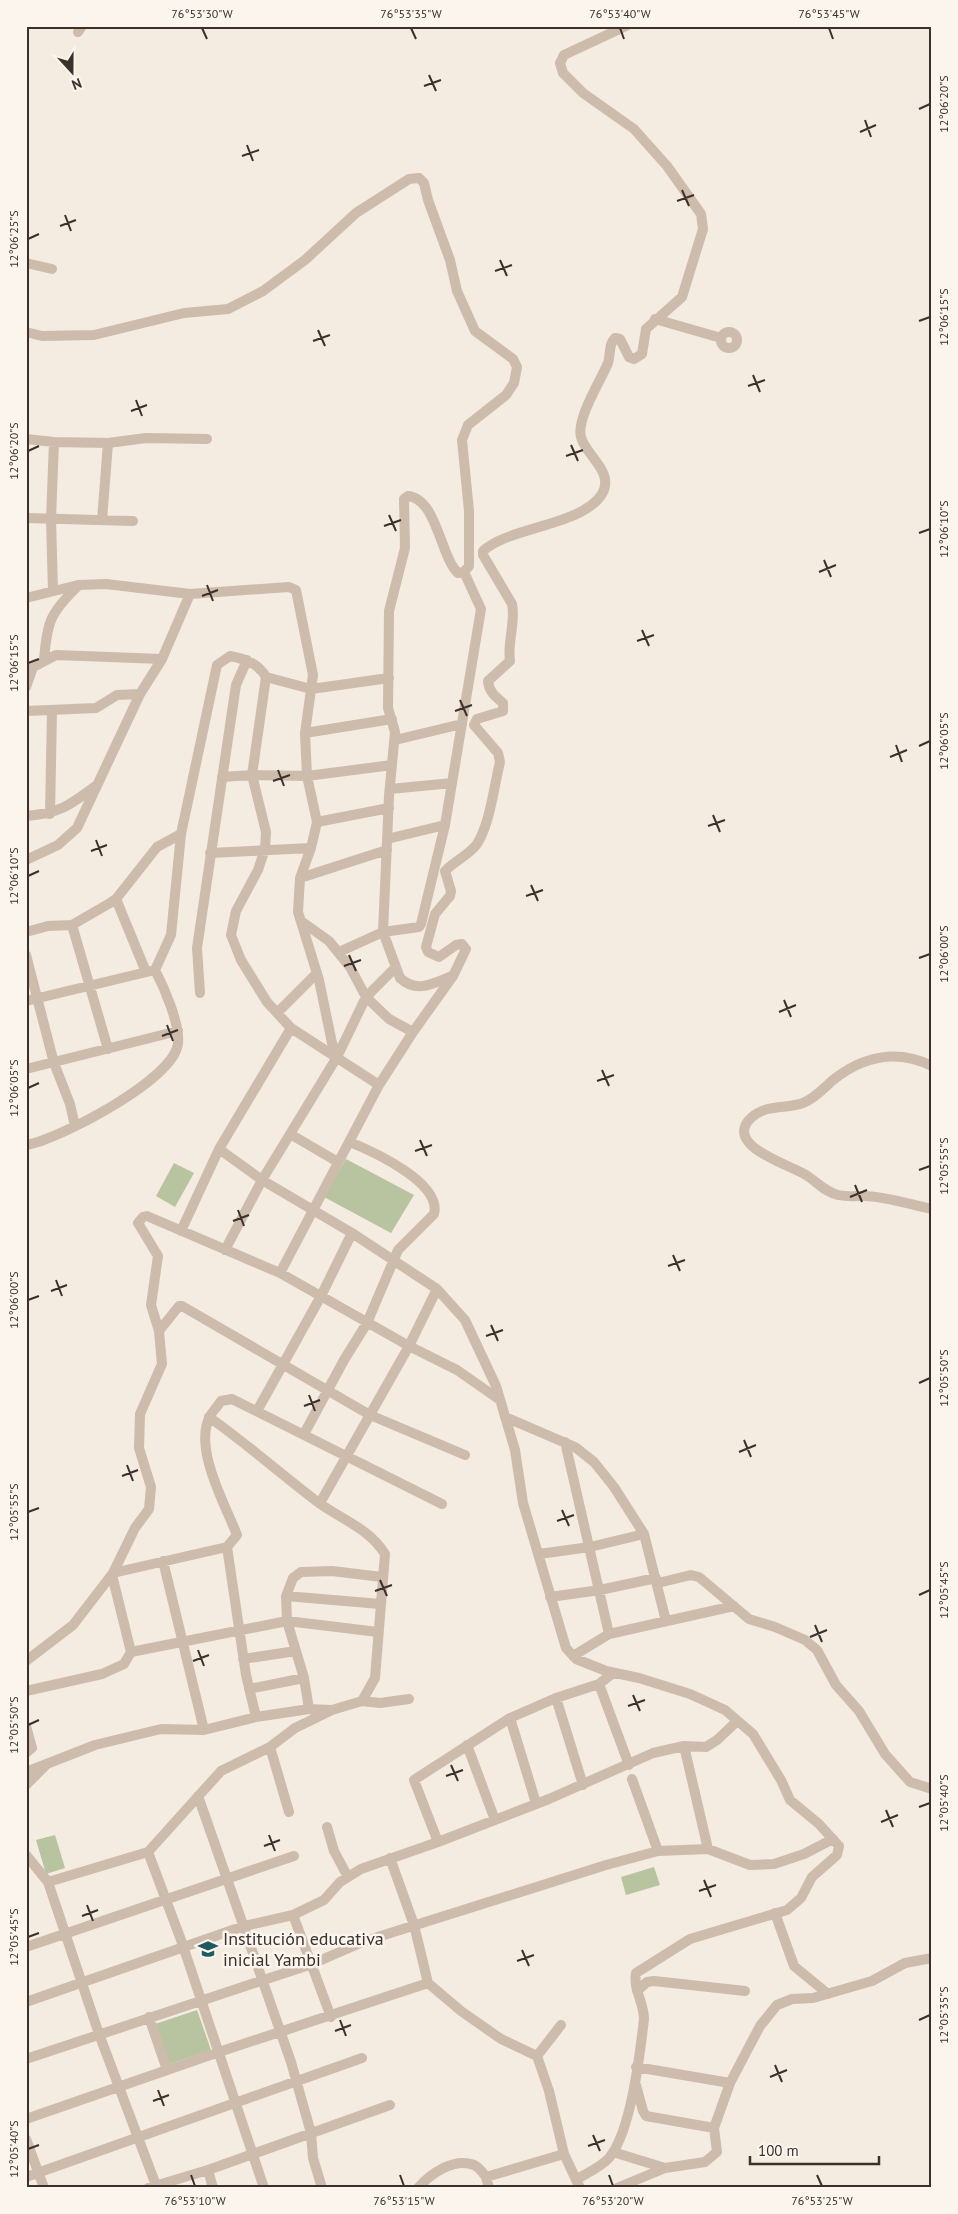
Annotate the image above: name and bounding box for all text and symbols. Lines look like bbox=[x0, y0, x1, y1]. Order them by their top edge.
text: 76°53'30"W bbox=[171, 6, 233, 21]
text: 76°53'35"W bbox=[380, 6, 442, 21]
text: 76°53'40"W bbox=[589, 6, 651, 21]
text: 76°53'45"W bbox=[798, 6, 860, 21]
north arrow bbox=[48, 48, 98, 98]
text: N bbox=[69, 74, 84, 94]
text: 12°06'20"S bbox=[936, 75, 951, 133]
text: 12°06'25"S bbox=[6, 210, 21, 268]
text: 12°06'15"S bbox=[936, 288, 951, 346]
text: 12°06'20"S bbox=[6, 422, 21, 480]
text: 12°06'10"S bbox=[936, 500, 951, 558]
text: 12°06'15"S bbox=[6, 634, 21, 692]
text: 12°06'05"S bbox=[936, 712, 951, 770]
text: 12°06'10"S bbox=[6, 847, 21, 905]
text: 12°06'00"S bbox=[936, 925, 951, 983]
text: 12°06'05"S bbox=[6, 1059, 21, 1117]
text: 12°05'55"S bbox=[936, 1137, 951, 1195]
text: 12°06'00"S bbox=[6, 1271, 21, 1329]
text: 12°05'50"S bbox=[936, 1349, 951, 1407]
text: 12°05'55"S bbox=[6, 1483, 21, 1541]
text: 12°05'45"S bbox=[936, 1561, 951, 1619]
text: 12°05'50"S bbox=[6, 1696, 21, 1754]
text: 12°05'40"S bbox=[936, 1774, 951, 1832]
text: 12°05'45"S bbox=[6, 1908, 21, 1966]
place label: Institución educativa inicial Yambi bbox=[223, 1927, 384, 1971]
school or university icon: Institución educativa inicial Yambi bbox=[197, 1938, 219, 1960]
text: 12°05'35"S bbox=[936, 1986, 951, 2044]
text: 12°05'40"S bbox=[6, 2120, 21, 2178]
scale bar bbox=[750, 2134, 879, 2166]
text: 100 m bbox=[758, 2141, 799, 2160]
text: 76°53'10"W bbox=[164, 2193, 226, 2208]
text: 76°53'15"W bbox=[373, 2193, 435, 2208]
text: 76°53'20"W bbox=[582, 2193, 644, 2208]
text: 76°53'25"W bbox=[791, 2193, 853, 2208]

